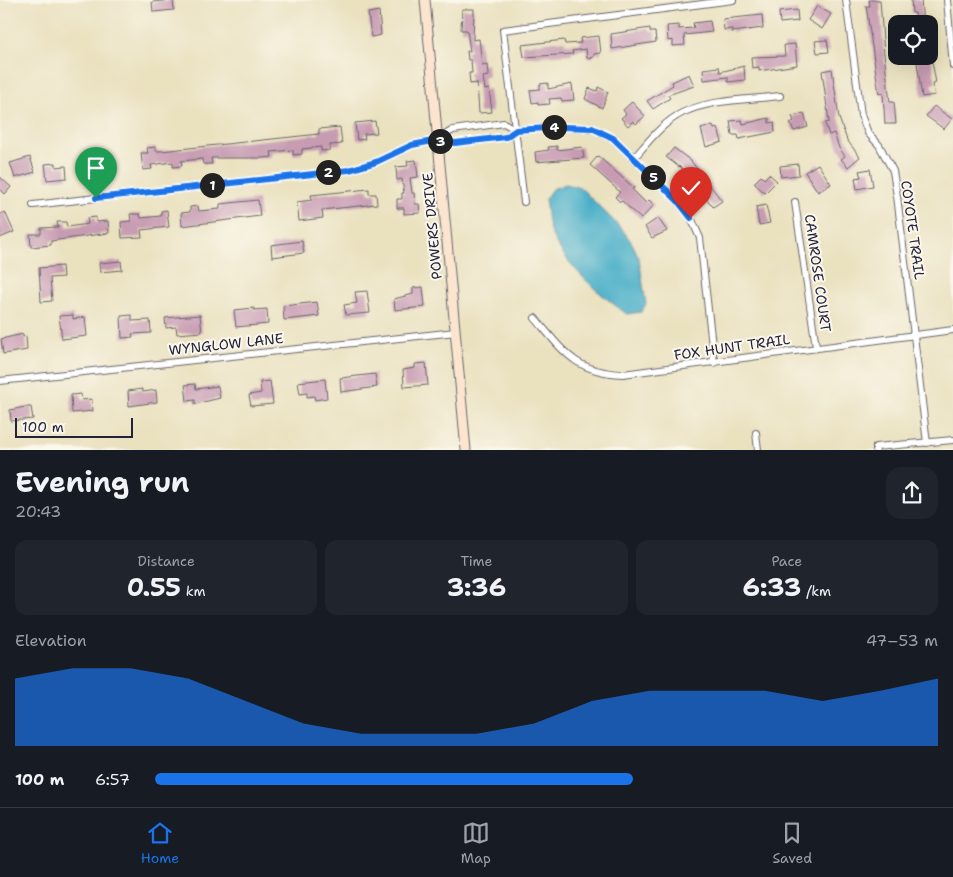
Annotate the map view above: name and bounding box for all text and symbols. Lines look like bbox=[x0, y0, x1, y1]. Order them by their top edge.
map controls bbox=[888, 15, 938, 65]
button: locate bbox=[888, 15, 938, 65]
pin: 4 bbox=[542, 114, 566, 140]
text: 4 bbox=[550, 118, 559, 136]
pin: 3 bbox=[428, 128, 452, 154]
text: 3 bbox=[436, 132, 445, 150]
pin bbox=[75, 147, 117, 198]
icon: arrive bbox=[82, 154, 110, 182]
pin: 2 bbox=[316, 160, 340, 184]
text: 2 bbox=[324, 163, 333, 181]
pin: 5 bbox=[640, 164, 666, 190]
pin bbox=[670, 167, 712, 218]
text: 5 bbox=[649, 168, 658, 186]
pin: 1 bbox=[200, 172, 224, 198]
street label: POWERS DRIVE bbox=[418, 172, 446, 280]
icon: check bbox=[677, 174, 705, 202]
text: 1 bbox=[209, 176, 216, 194]
street label: COYOTE TRAIL bbox=[897, 179, 929, 281]
street label: CAMROSE COURT bbox=[801, 213, 835, 333]
street label: WYNGLOW LANE bbox=[168, 329, 285, 359]
street label: FOX HUNT TRAIL bbox=[673, 330, 792, 364]
scale bar bbox=[15, 414, 132, 438]
text: 100 m bbox=[22, 418, 64, 436]
text: Evening run bbox=[15, 463, 190, 501]
button: share bbox=[886, 467, 938, 519]
text: 20:43 bbox=[15, 501, 61, 522]
text: Distance bbox=[137, 552, 195, 570]
text: Time bbox=[460, 552, 493, 570]
text: Pace bbox=[771, 552, 802, 570]
text: 0.55 bbox=[127, 570, 181, 604]
text: 3:36 bbox=[447, 570, 506, 604]
text: 6:33 bbox=[742, 570, 801, 604]
text: km bbox=[181, 582, 206, 600]
text: /km bbox=[801, 582, 831, 600]
text: Elevation bbox=[15, 630, 87, 651]
text: 47–53 m bbox=[866, 630, 938, 651]
text: 100 m bbox=[15, 769, 64, 790]
text: 6:57 bbox=[95, 769, 130, 790]
tab: Home bbox=[141, 819, 179, 867]
tab: Map bbox=[461, 819, 491, 867]
tab: Saved bbox=[772, 819, 812, 867]

